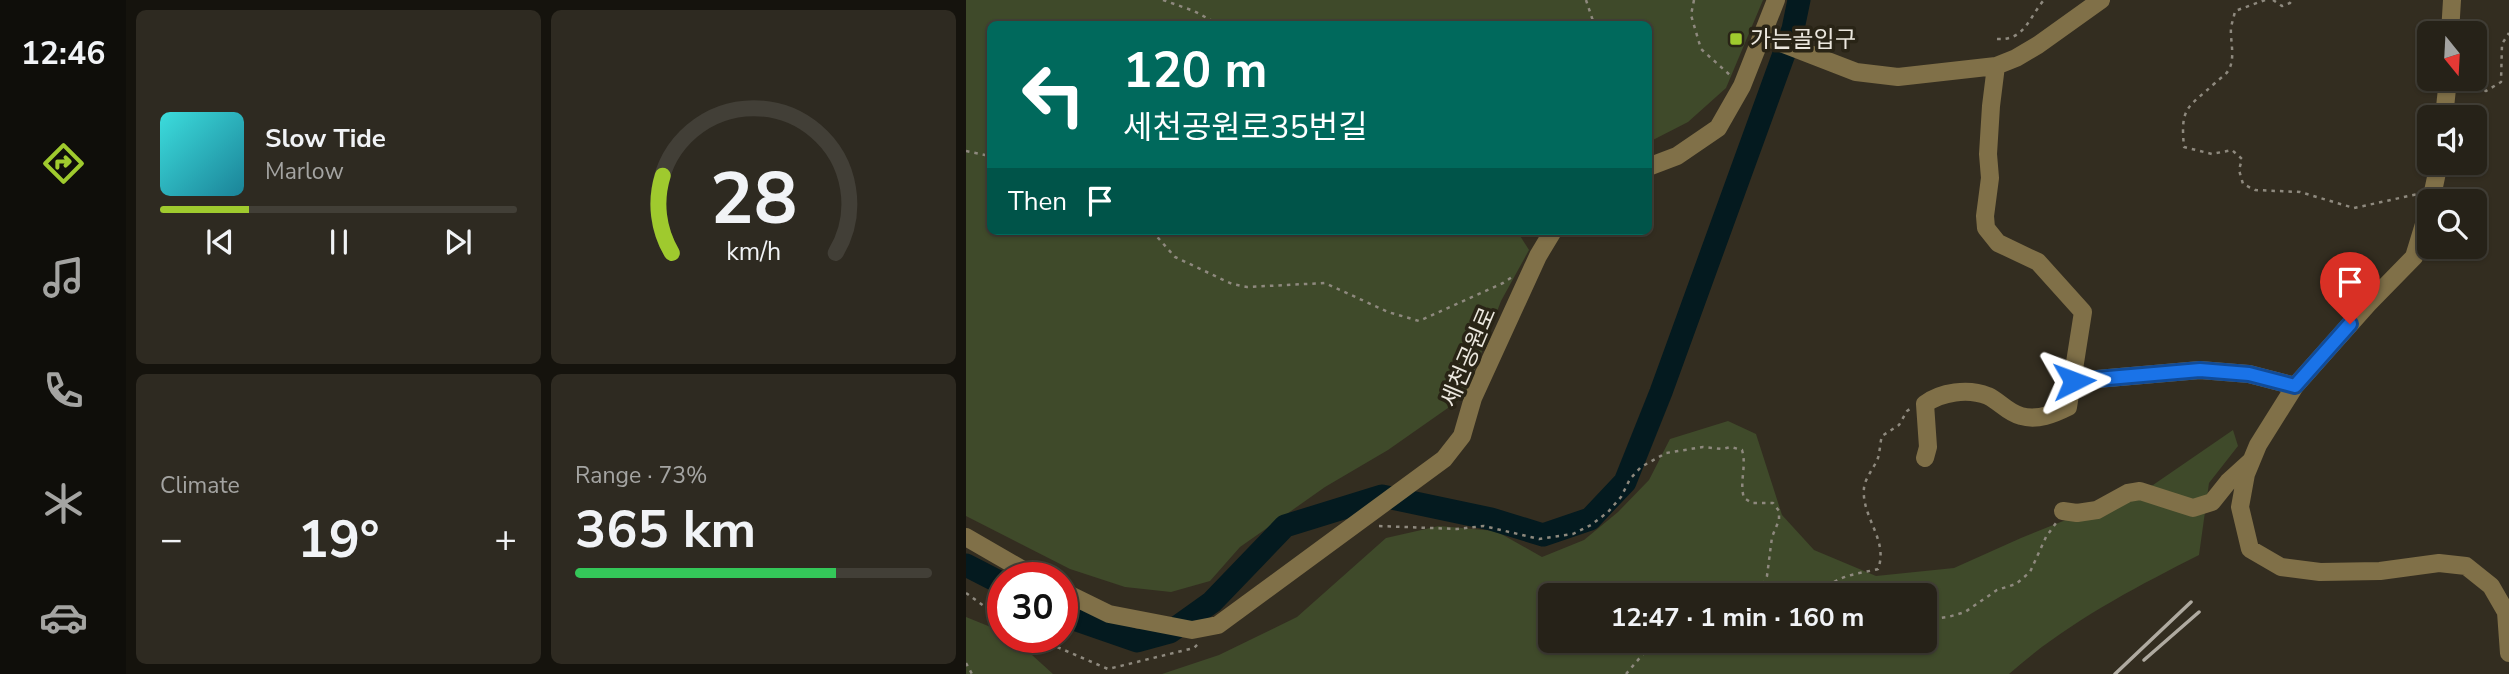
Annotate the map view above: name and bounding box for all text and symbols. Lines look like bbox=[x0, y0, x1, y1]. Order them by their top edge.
north arrow bbox=[2417, 21, 2487, 91]
map controls bbox=[2417, 21, 2487, 259]
place label: 가는골입구 bbox=[1750, 24, 1856, 55]
marker: 가는골입구 bbox=[1728, 31, 1744, 47]
text: 12:46 bbox=[21, 32, 105, 75]
text: 120 m bbox=[1123, 37, 1267, 104]
icon: left bbox=[1008, 49, 1099, 140]
button: sound bbox=[2417, 105, 2487, 175]
text: 세천공원로35번길 bbox=[1123, 106, 1367, 149]
text: Slow Tide bbox=[265, 121, 386, 156]
icon: directions bbox=[39, 139, 88, 188]
text: 28 bbox=[710, 149, 797, 249]
text: Marlow bbox=[265, 156, 344, 187]
icon: arrive bbox=[1081, 182, 1119, 220]
text: Then bbox=[1008, 184, 1067, 219]
button: search bbox=[2417, 189, 2487, 259]
icon: previous bbox=[201, 223, 239, 261]
icon: pause bbox=[320, 223, 358, 261]
icon: next bbox=[439, 223, 477, 261]
text: km/h bbox=[726, 235, 781, 269]
pin bbox=[2320, 252, 2380, 324]
icon: music bbox=[39, 253, 88, 302]
icon: arrive bbox=[2331, 263, 2369, 301]
street label: 세천공원로 bbox=[1434, 302, 1503, 412]
position arrow bbox=[2037, 344, 2111, 418]
icon: phone bbox=[39, 366, 88, 415]
text: Range · 73% bbox=[575, 460, 707, 491]
text: Climate bbox=[160, 470, 240, 501]
icon: climate bbox=[39, 479, 88, 528]
text: 365 km bbox=[575, 494, 756, 565]
text: 19° bbox=[297, 504, 380, 575]
text: − bbox=[160, 514, 183, 565]
text: + bbox=[494, 514, 517, 565]
speed limit sign: 30 bbox=[987, 562, 1078, 653]
icon: car bbox=[39, 593, 88, 642]
text: 12:47 · 1 min · 160 m bbox=[1611, 600, 1864, 635]

